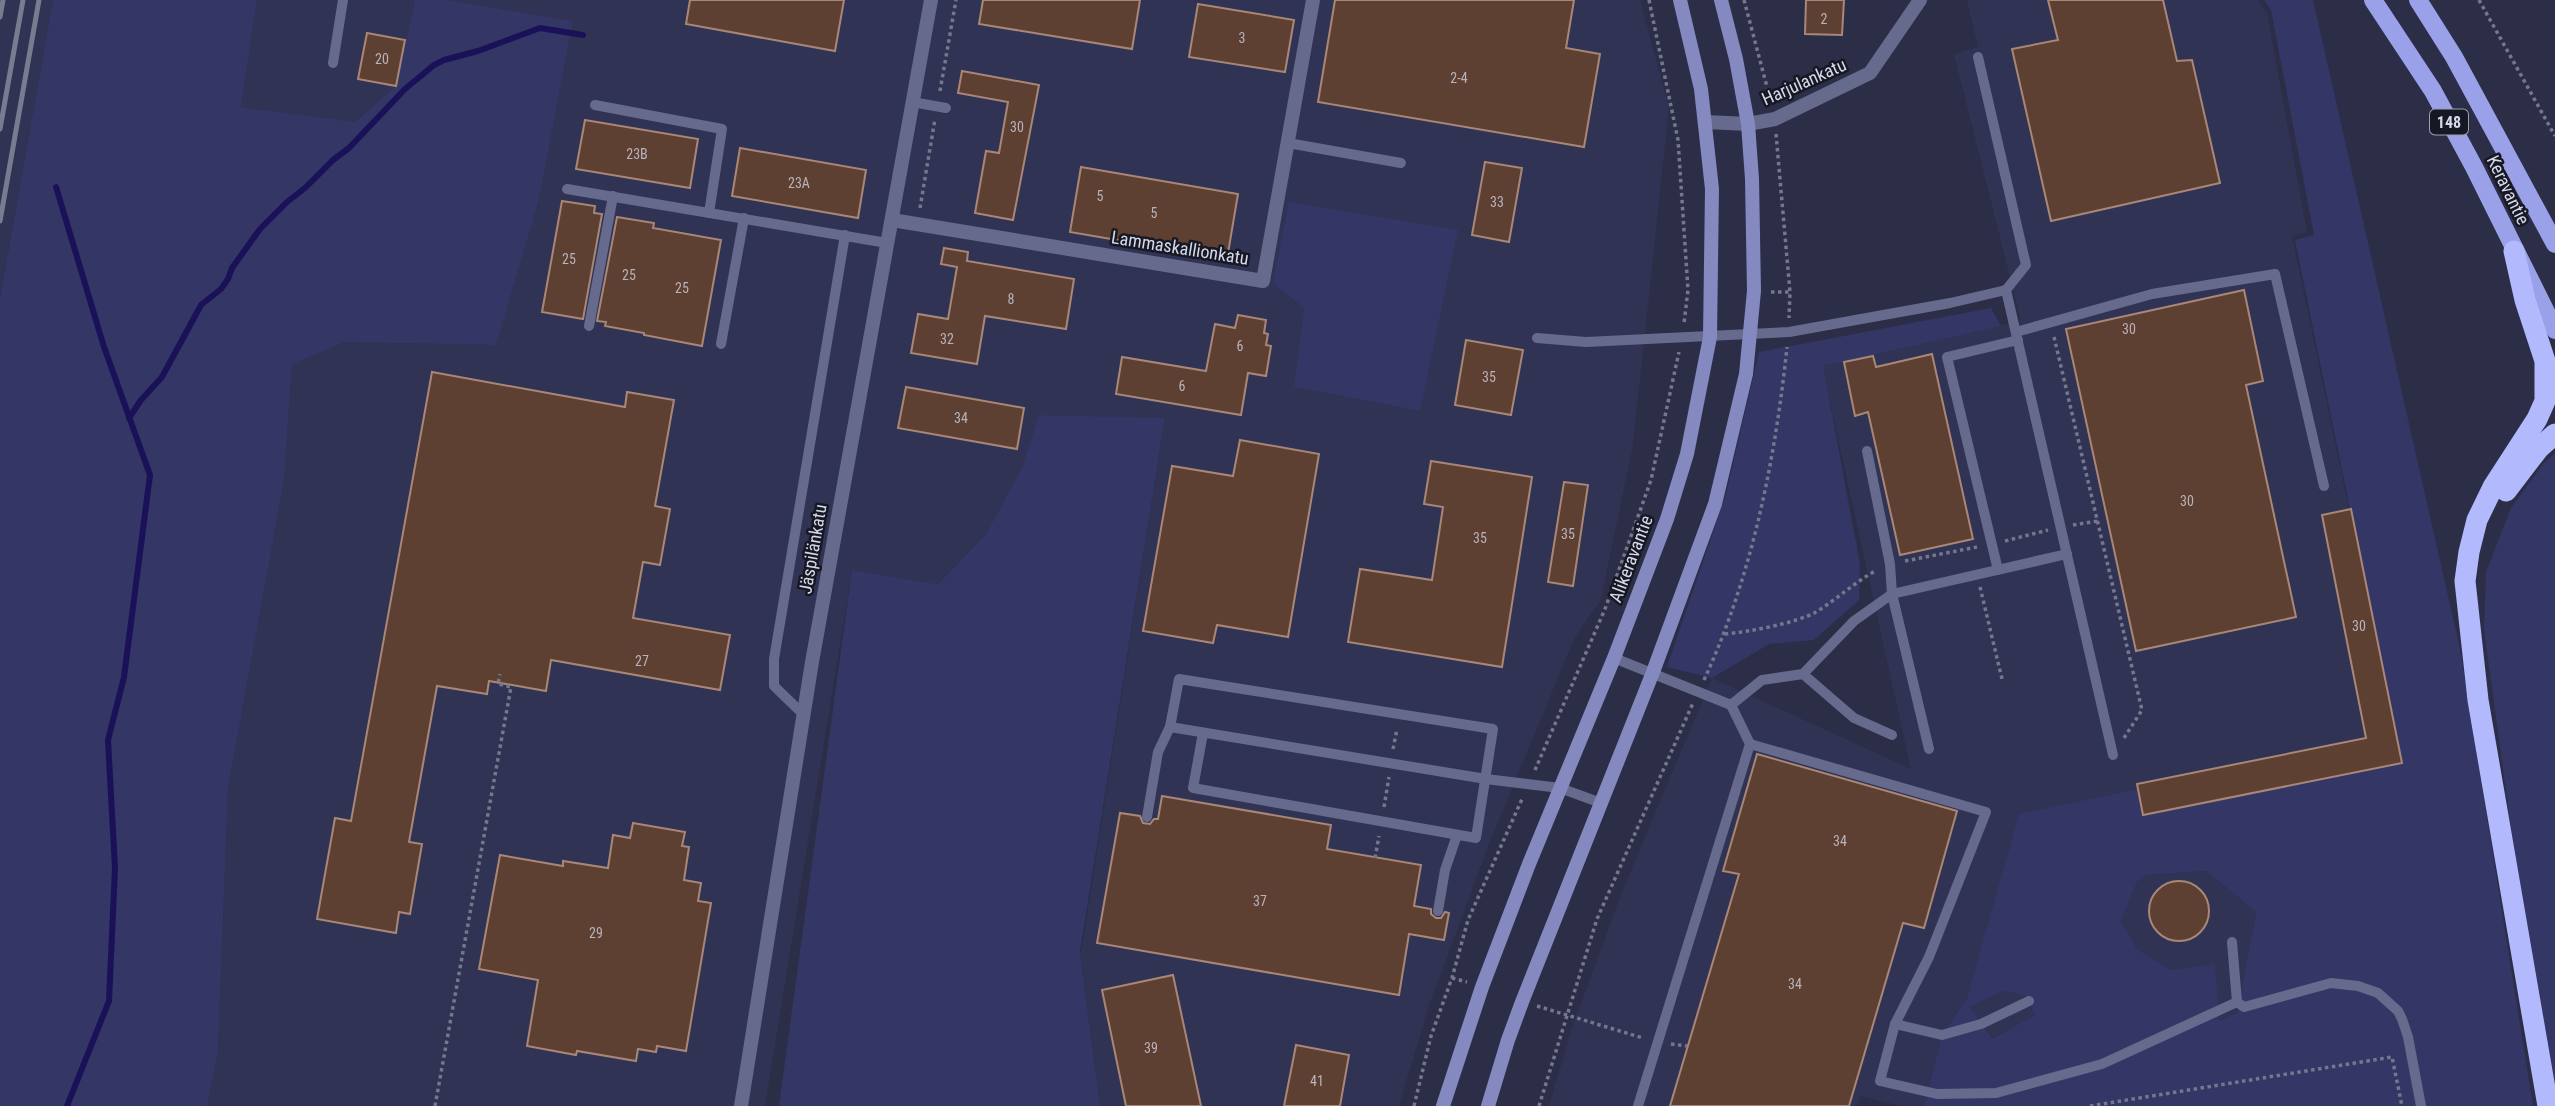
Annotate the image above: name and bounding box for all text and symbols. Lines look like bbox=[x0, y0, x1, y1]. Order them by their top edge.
house number: 2 bbox=[1821, 11, 1828, 27]
house number: 3 bbox=[1239, 30, 1245, 46]
house number: 20 bbox=[375, 51, 389, 67]
street label: Harjulankatu bbox=[1758, 54, 1849, 109]
house number: 2-4 bbox=[1450, 70, 1468, 86]
road number: 148 bbox=[2430, 110, 2468, 134]
house number: 30 bbox=[1010, 119, 1024, 135]
house number: 23B bbox=[626, 146, 648, 162]
street label: Keravantie bbox=[2483, 152, 2534, 228]
house number: 23A bbox=[788, 175, 810, 191]
house number: 5 bbox=[1097, 188, 1104, 204]
house number: 33 bbox=[1490, 194, 1504, 210]
house number: 5 bbox=[1151, 205, 1158, 221]
street label: Lammaskallionkatu bbox=[1110, 226, 1250, 269]
house number: 25 bbox=[562, 251, 576, 267]
house number: 25 bbox=[622, 267, 636, 283]
house number: 25 bbox=[675, 280, 689, 296]
house number: 8 bbox=[1008, 291, 1015, 307]
house number: 30 bbox=[2122, 321, 2136, 337]
house number: 32 bbox=[940, 331, 954, 347]
house number: 6 bbox=[1237, 338, 1244, 354]
house number: 35 bbox=[1482, 369, 1496, 385]
house number: 6 bbox=[1179, 378, 1186, 394]
house number: 34 bbox=[954, 410, 968, 426]
house number: 30 bbox=[2180, 493, 2194, 509]
street label: Jäspilänkatu bbox=[794, 502, 831, 595]
street label: Alikeravantie bbox=[1604, 512, 1657, 605]
house number: 35 bbox=[1561, 526, 1575, 542]
house number: 35 bbox=[1473, 530, 1487, 546]
house number: 30 bbox=[2352, 618, 2366, 634]
house number: 27 bbox=[635, 653, 649, 669]
house number: 34 bbox=[1833, 833, 1847, 849]
house number: 37 bbox=[1253, 893, 1267, 909]
house number: 29 bbox=[589, 925, 603, 941]
house number: 34 bbox=[1788, 976, 1802, 992]
house number: 39 bbox=[1144, 1040, 1158, 1056]
house number: 41 bbox=[1310, 1073, 1324, 1089]

